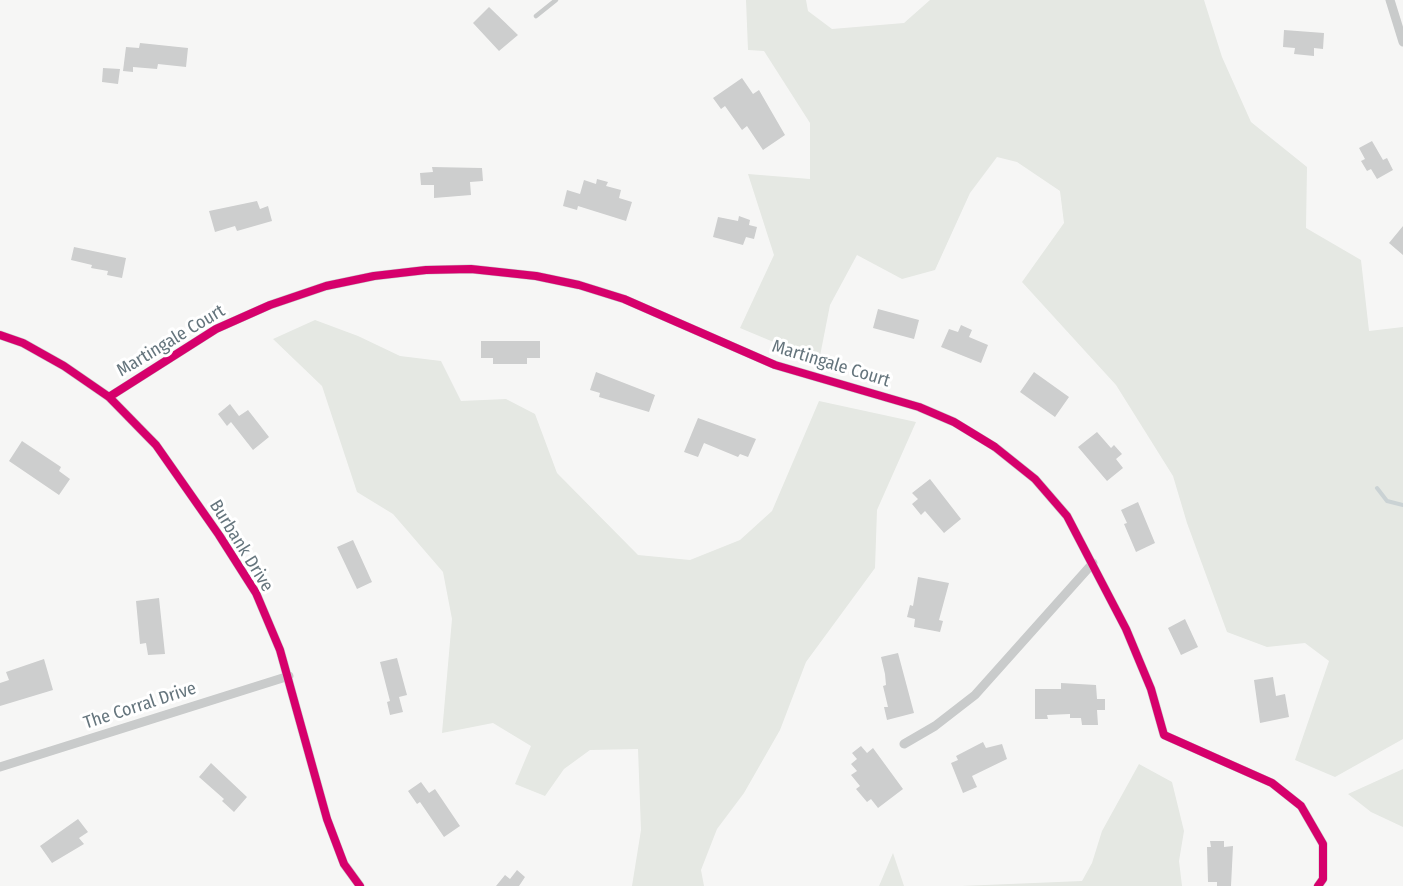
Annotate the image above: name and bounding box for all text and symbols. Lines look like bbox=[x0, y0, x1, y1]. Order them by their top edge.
street label: Martingale Court bbox=[113, 300, 229, 382]
street label: Martingale Court bbox=[769, 336, 893, 392]
street label: Burbank Drive bbox=[204, 496, 278, 596]
street label: The Corral Drive bbox=[81, 678, 199, 734]

